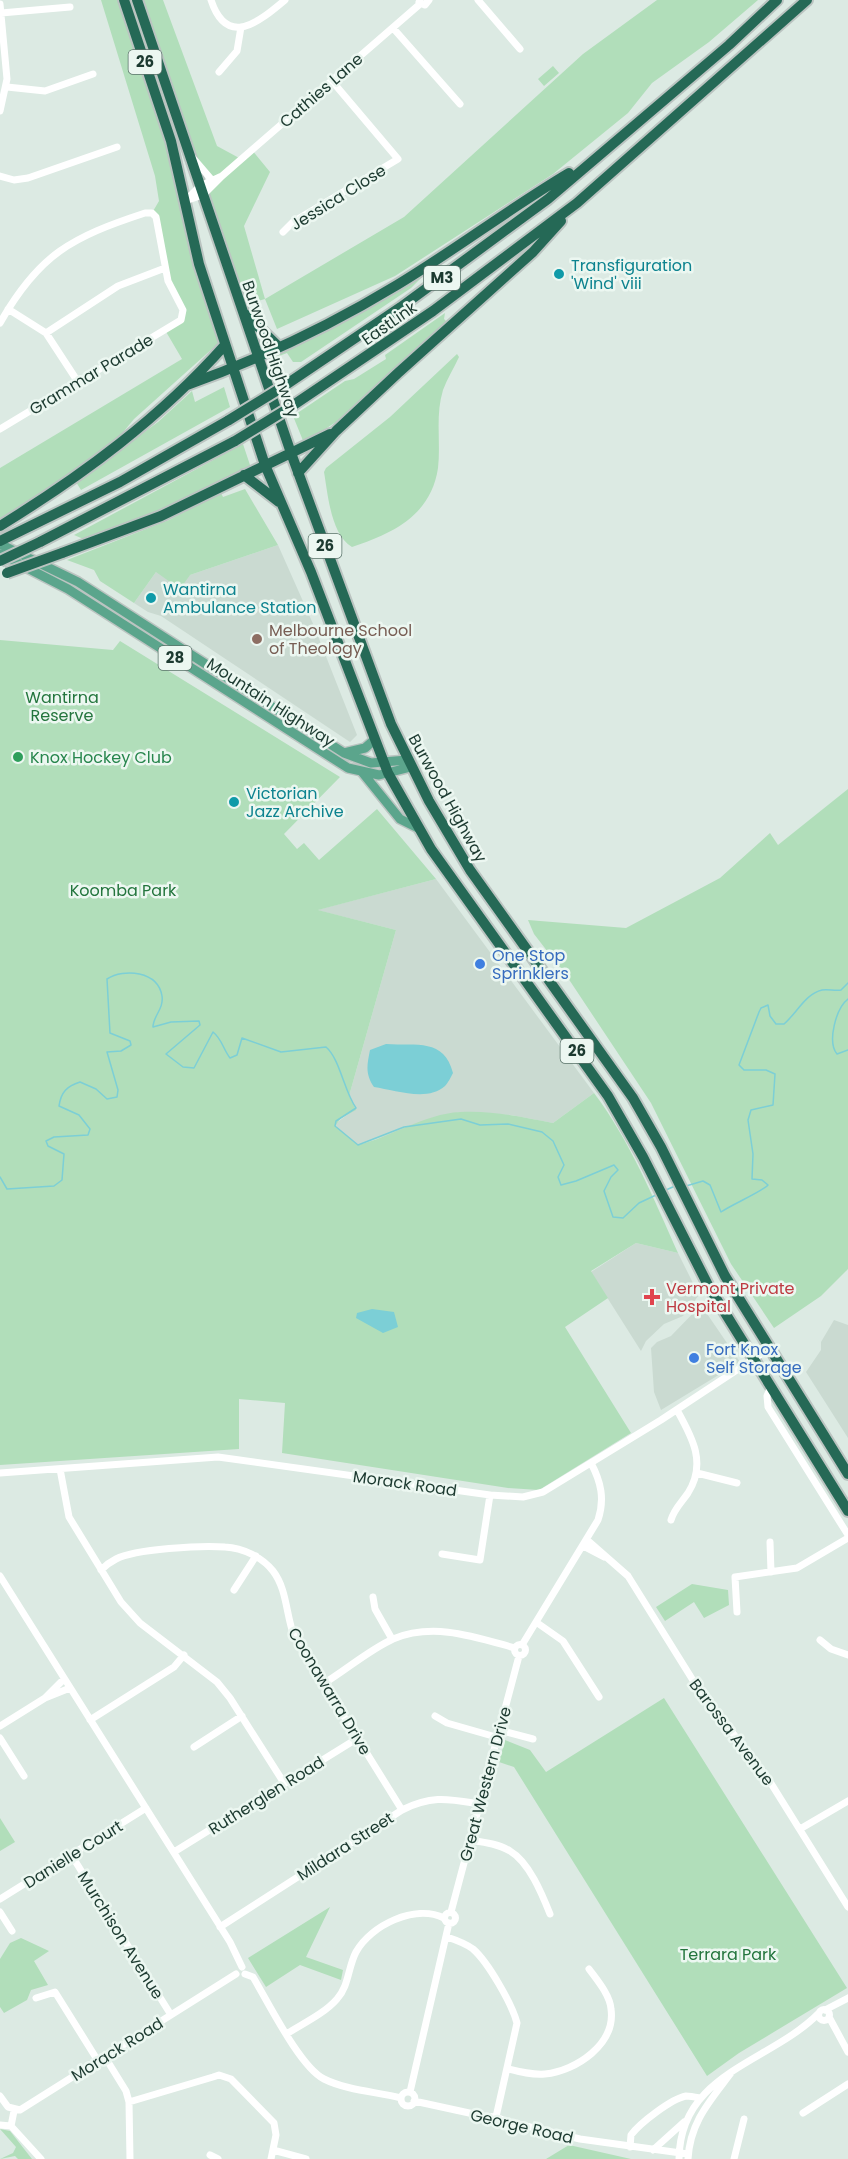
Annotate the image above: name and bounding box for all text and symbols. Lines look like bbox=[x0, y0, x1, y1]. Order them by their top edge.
street label: Cathies Lane bbox=[275, 48, 368, 133]
road number: 26 bbox=[128, 50, 162, 74]
street label: Jessica Close bbox=[286, 159, 390, 236]
place label: Transfiguration 'Wind' viii bbox=[571, 254, 692, 295]
road number: M3 bbox=[424, 266, 460, 290]
marker: Transfiguration 'Wind' viii bbox=[552, 267, 566, 281]
street label: Burwood Highway bbox=[236, 277, 305, 421]
street label: EastLink bbox=[357, 296, 422, 351]
street label: Grammar Parade bbox=[25, 328, 158, 421]
road number: 26 bbox=[308, 534, 342, 558]
place label: Wantirna Ambulance Station bbox=[163, 578, 317, 619]
marker: Wantirna Ambulance Station bbox=[144, 591, 158, 605]
place label: Melbourne School of Theology bbox=[269, 619, 412, 660]
marker: Melbourne School of Theology bbox=[250, 632, 264, 646]
road number: 28 bbox=[158, 646, 192, 670]
street label: Mountain Highway bbox=[202, 652, 339, 753]
park label: Wantirna Reserve bbox=[25, 686, 99, 727]
street label: Burwood Highway bbox=[403, 730, 492, 867]
place label: Knox Hockey Club bbox=[30, 746, 172, 769]
marker: Knox Hockey Club bbox=[11, 750, 25, 764]
place label: Victorian Jazz Archive bbox=[246, 782, 344, 823]
marker: Victorian Jazz Archive bbox=[227, 795, 241, 809]
park label: Koomba Park bbox=[70, 879, 177, 902]
place label: One Stop Sprinklers bbox=[492, 944, 569, 985]
marker: One Stop Sprinklers bbox=[473, 957, 487, 971]
road number: 26 bbox=[560, 1039, 594, 1063]
place label: Vermont Private Hospital bbox=[666, 1277, 795, 1318]
marker: Vermont Private Hospital bbox=[643, 1288, 661, 1306]
place label: Fort Knox Self Storage bbox=[706, 1338, 802, 1379]
marker: Fort Knox Self Storage bbox=[687, 1351, 701, 1365]
street label: Morack Road bbox=[352, 1465, 458, 1502]
street label: Coonawarra Drive bbox=[282, 1623, 377, 1759]
street label: Barossa Avenue bbox=[684, 1674, 780, 1791]
street label: Great Western Drive bbox=[454, 1704, 517, 1864]
street label: Rutherglen Road bbox=[204, 1751, 329, 1840]
street label: Mildara Street bbox=[292, 1806, 398, 1886]
street label: Danielle Court bbox=[19, 1815, 127, 1894]
street label: Murchison Avenue bbox=[72, 1867, 169, 2004]
park label: Terrara Park bbox=[680, 1943, 777, 1966]
street label: Morack Road bbox=[67, 2012, 168, 2087]
street label: George Road bbox=[468, 2103, 576, 2150]

